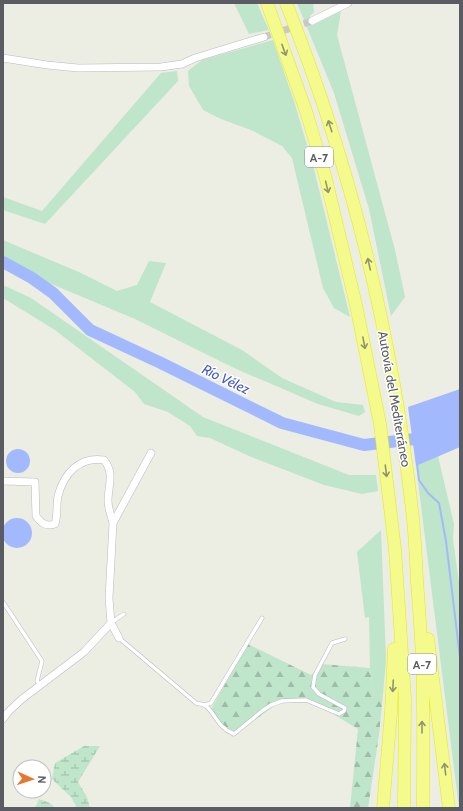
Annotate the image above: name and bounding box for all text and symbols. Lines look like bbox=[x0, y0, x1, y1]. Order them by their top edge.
one-way arrow bbox=[281, 43, 289, 55]
one-way arrow bbox=[326, 119, 333, 132]
road number: A-7 bbox=[305, 147, 333, 167]
one-way arrow bbox=[324, 180, 332, 193]
one-way arrow bbox=[365, 258, 372, 271]
street label: Autovía del Mediterráneo bbox=[375, 330, 415, 468]
one-way arrow bbox=[360, 336, 368, 349]
water label: Río Vélez bbox=[199, 360, 254, 399]
one-way arrow bbox=[382, 464, 389, 477]
road number: A-7 bbox=[408, 654, 436, 674]
one-way arrow bbox=[389, 679, 396, 692]
one-way arrow bbox=[419, 721, 426, 734]
north arrow bbox=[12, 759, 52, 799]
one-way arrow bbox=[441, 763, 448, 776]
text: N bbox=[35, 775, 49, 784]

